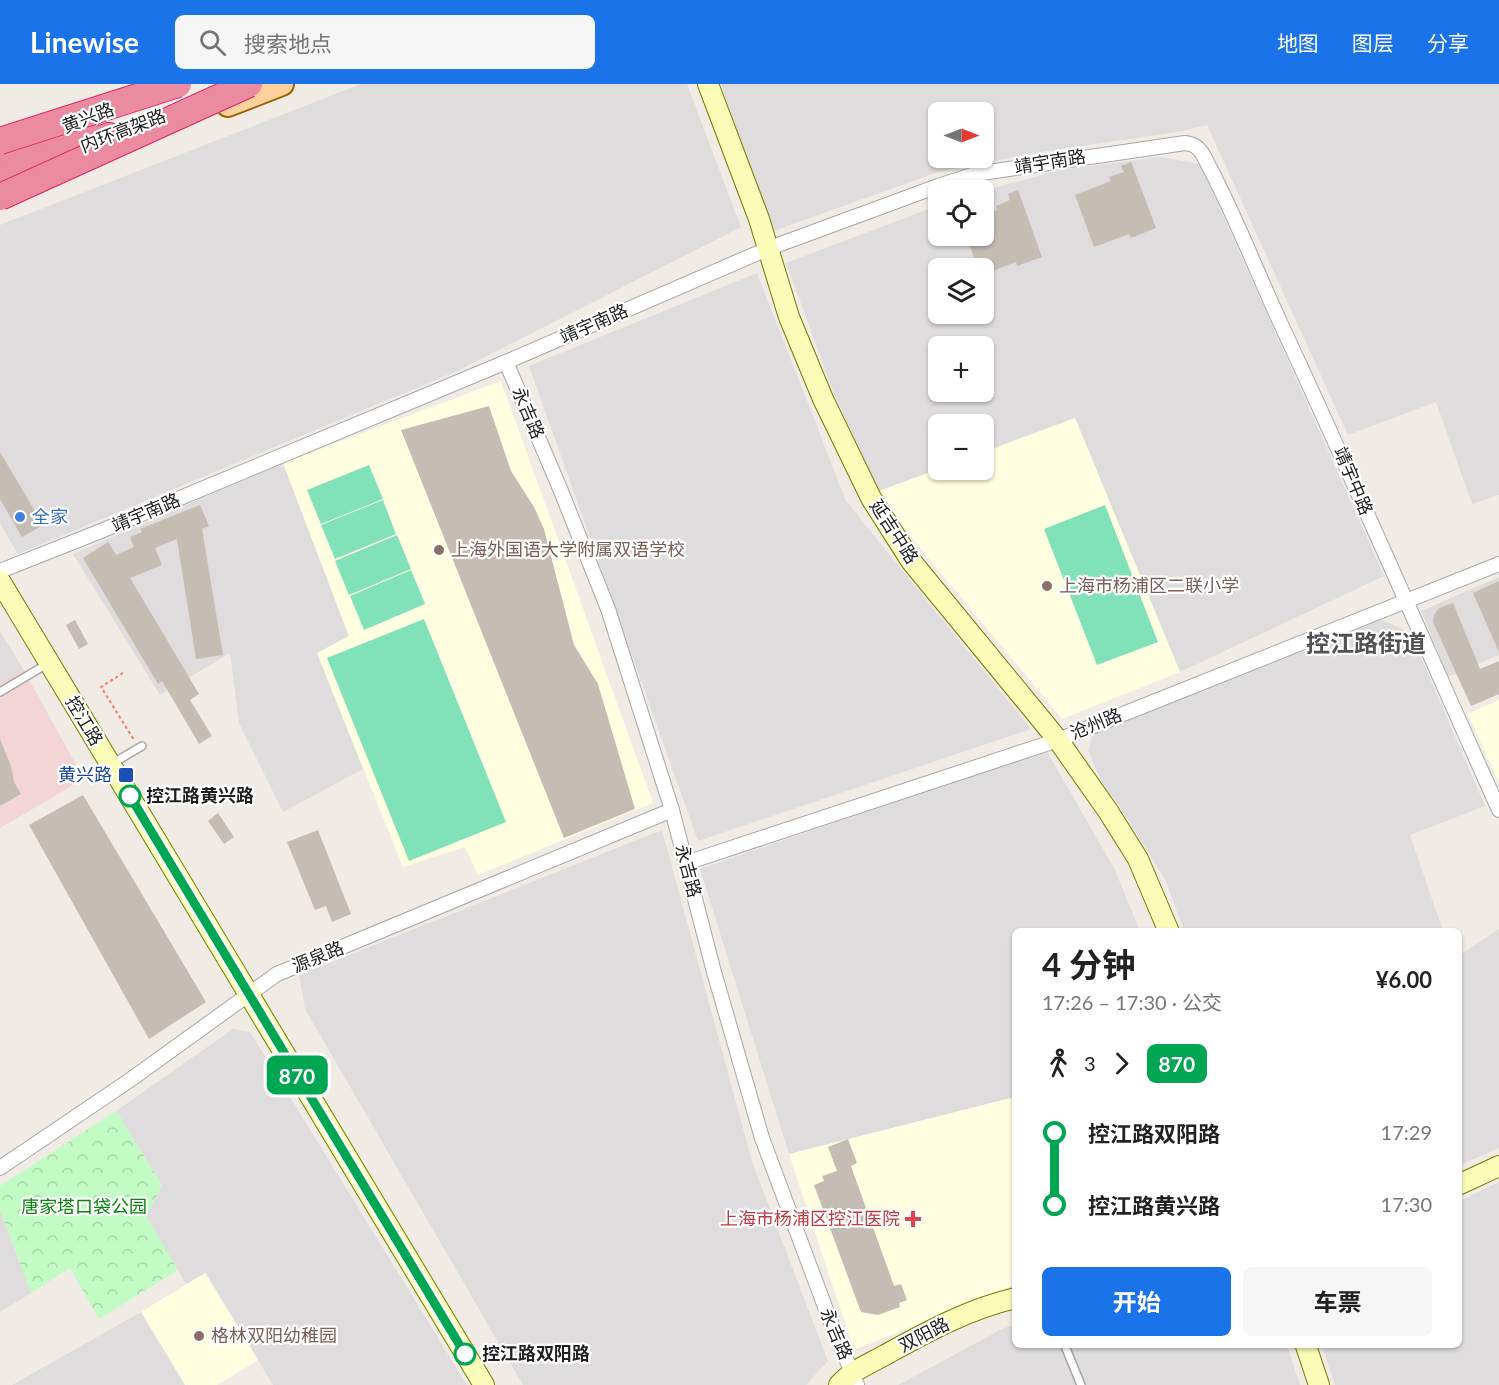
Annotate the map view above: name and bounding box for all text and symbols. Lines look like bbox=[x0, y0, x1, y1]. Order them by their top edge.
search box bbox=[175, 15, 595, 69]
text: Linewise bbox=[30, 25, 139, 59]
icon: search bbox=[196, 26, 229, 59]
text: 搜索地点 bbox=[244, 30, 332, 57]
text: 地图 bbox=[1277, 30, 1319, 55]
text: 图层 bbox=[1352, 30, 1394, 55]
text: 分享 bbox=[1427, 30, 1469, 55]
street label: 黄兴路 bbox=[58, 97, 117, 137]
north arrow bbox=[928, 102, 994, 168]
map controls bbox=[928, 102, 994, 480]
street label: 内环高架路 bbox=[77, 104, 169, 156]
street label: 靖宇南路 bbox=[1013, 145, 1087, 178]
button: locate bbox=[928, 180, 994, 246]
button: layers bbox=[928, 258, 994, 324]
street label: 靖宇南路 bbox=[556, 298, 631, 348]
button: + bbox=[928, 336, 994, 402]
street label: 永吉路 bbox=[508, 383, 550, 442]
button: − bbox=[928, 414, 994, 480]
street label: 靖宇中路 bbox=[1330, 443, 1378, 518]
street label: 靖宇南路 bbox=[108, 488, 183, 536]
street label: 延吉中路 bbox=[866, 495, 924, 568]
place label: 全家 bbox=[32, 505, 68, 527]
marker: 全家 bbox=[13, 510, 27, 524]
place label: 上海外国语大学附属双语学校 bbox=[451, 538, 685, 560]
marker: 上海外国语大学附属双语学校 bbox=[432, 543, 446, 557]
place label: 上海市杨浦区二联小学 bbox=[1059, 574, 1239, 596]
marker: 上海市杨浦区二联小学 bbox=[1040, 579, 1054, 593]
district label: 控江路街道 bbox=[1306, 628, 1426, 657]
street label: 控江路 bbox=[62, 692, 108, 749]
street label: 沧州路 bbox=[1066, 703, 1125, 743]
place label: 黄兴路 bbox=[58, 763, 112, 785]
marker: 黄兴路 bbox=[117, 766, 135, 784]
place label: 控江路黄兴路 bbox=[146, 784, 254, 806]
marker: 控江路黄兴路 bbox=[119, 785, 141, 807]
street label: 永吉路 bbox=[671, 842, 707, 900]
street label: 源泉路 bbox=[288, 936, 347, 976]
text: 4 分钟 bbox=[1042, 944, 1135, 984]
text: ¥6.00 bbox=[1376, 966, 1432, 993]
text: 17:26 – 17:30 · 公交 bbox=[1042, 990, 1222, 1014]
icon: walk bbox=[1042, 1047, 1075, 1080]
icon: forward bbox=[1105, 1047, 1138, 1080]
text: 3 bbox=[1084, 1051, 1096, 1075]
text: 870 bbox=[1159, 1051, 1195, 1076]
line badge: 870 bbox=[262, 1056, 332, 1094]
text: 870 bbox=[279, 1063, 315, 1088]
text: 控江路双阳路 bbox=[1088, 1120, 1220, 1147]
text: 17:29 bbox=[1381, 1120, 1432, 1144]
text: 控江路黄兴路 bbox=[1088, 1192, 1220, 1219]
text: 17:30 bbox=[1381, 1192, 1432, 1216]
park label: 唐家塔口袋公园 bbox=[21, 1195, 147, 1217]
place label: 上海市杨浦区控江医院 bbox=[720, 1207, 900, 1229]
marker: 上海市杨浦区控江医院 bbox=[904, 1210, 922, 1228]
button: 开始 bbox=[1042, 1267, 1231, 1336]
button: 车票 bbox=[1243, 1267, 1432, 1336]
street label: 永吉路 bbox=[816, 1304, 858, 1363]
street label: 双阳路 bbox=[894, 1312, 953, 1356]
place label: 格林双阳幼稚园 bbox=[211, 1324, 337, 1346]
marker: 格林双阳幼稚园 bbox=[192, 1329, 206, 1343]
place label: 控江路双阳路 bbox=[482, 1342, 590, 1364]
marker: 控江路双阳路 bbox=[454, 1343, 476, 1365]

